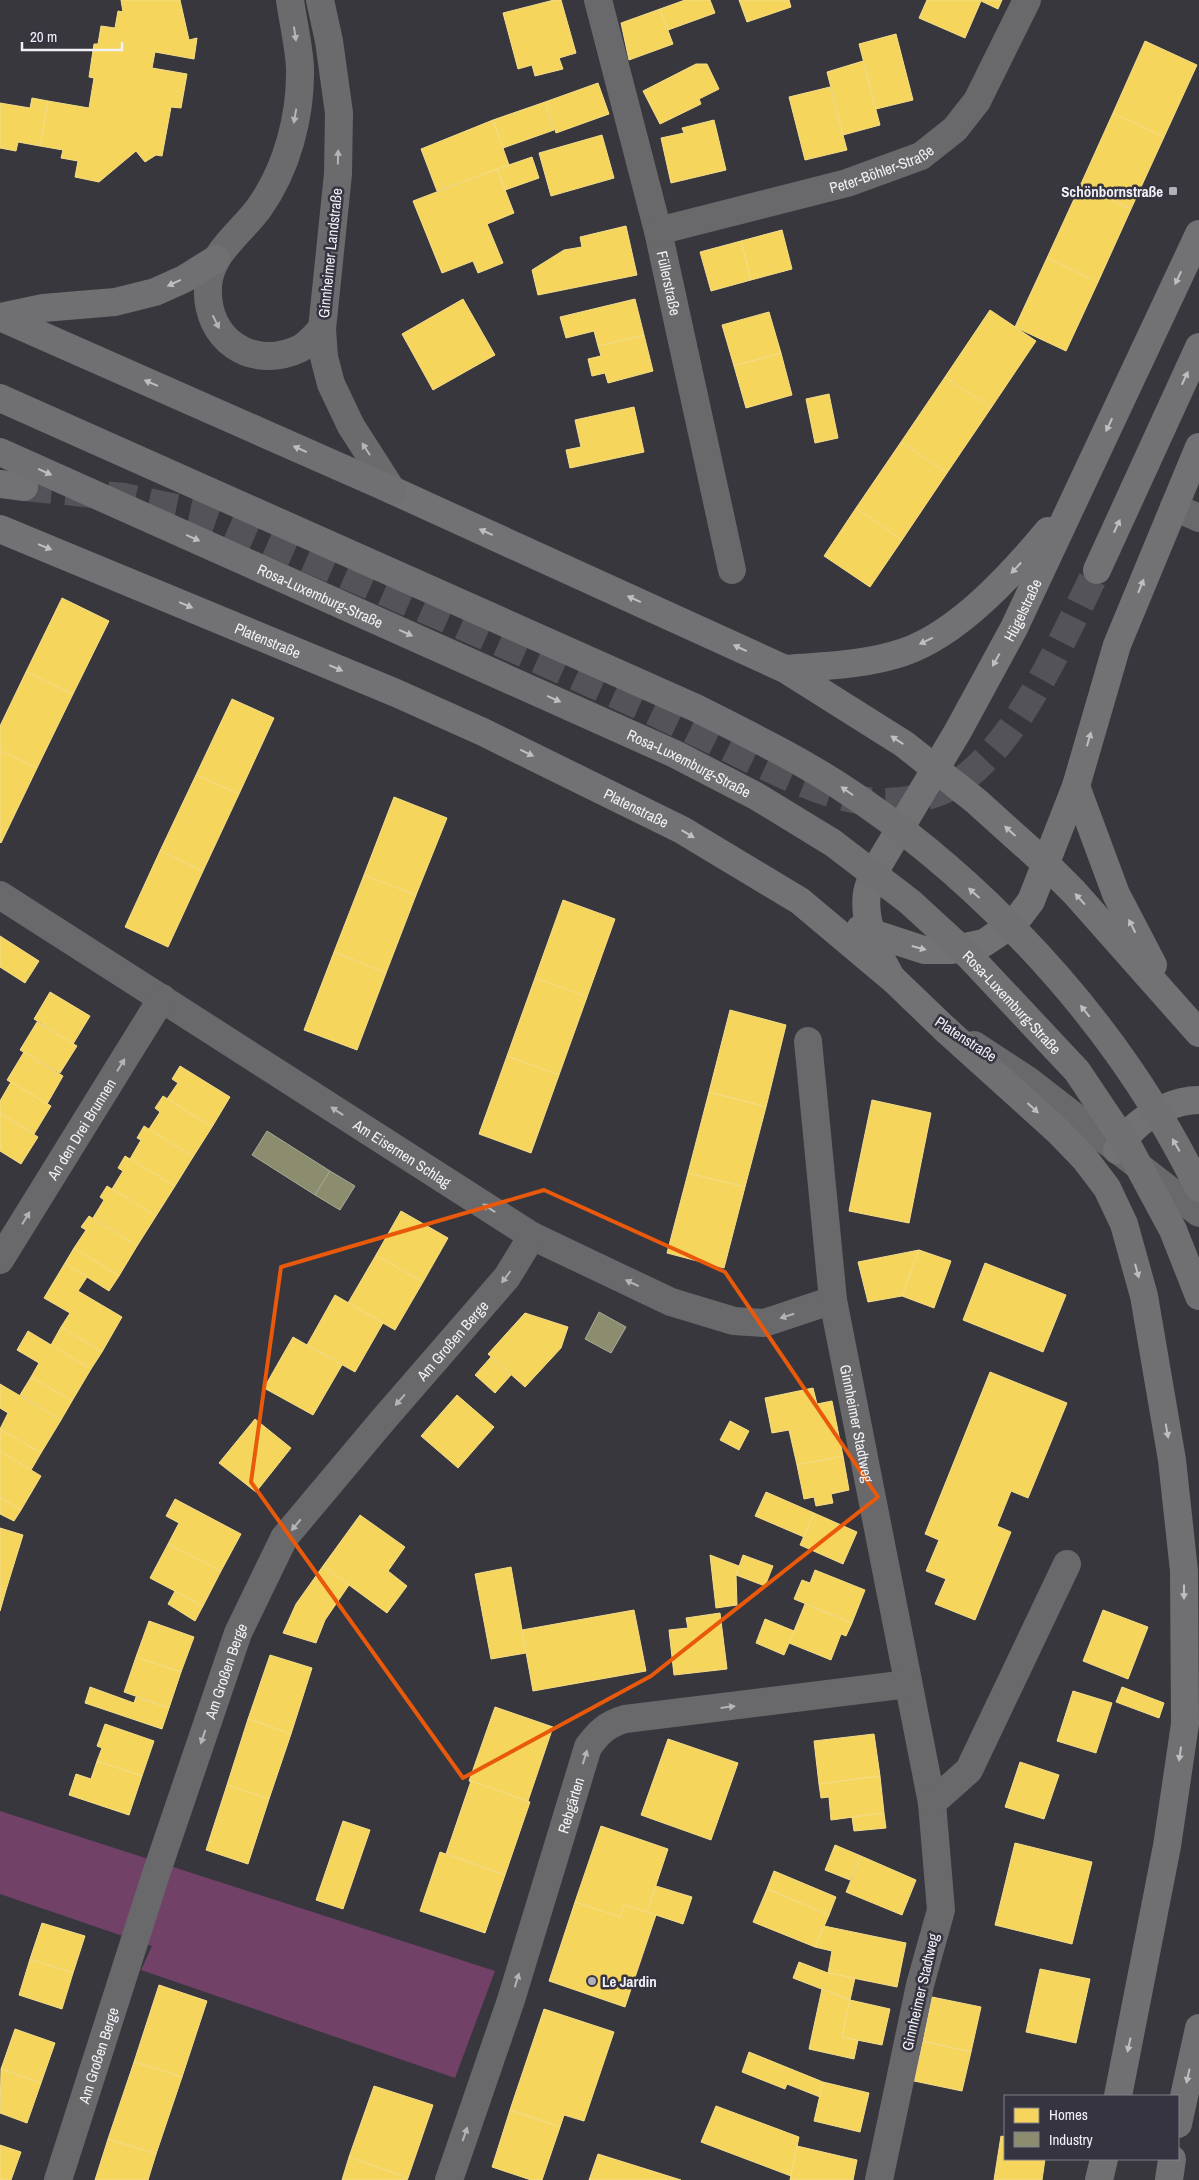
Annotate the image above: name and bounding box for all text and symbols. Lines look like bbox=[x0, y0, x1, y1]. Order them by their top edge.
scale bar bbox=[22, 20, 122, 52]
text: 20 m bbox=[30, 26, 57, 47]
one-way arrow bbox=[291, 26, 299, 42]
one-way arrow bbox=[290, 108, 298, 124]
street label: Peter-Böhler-Straße bbox=[827, 139, 938, 198]
one-way arrow bbox=[334, 149, 342, 165]
place label: Schönbornstraße bbox=[1061, 181, 1163, 202]
marker: Schönbornstraße bbox=[1167, 185, 1179, 197]
street label: Ginnheimer Landstraße bbox=[313, 187, 347, 319]
street label: Füllerstraße bbox=[652, 249, 687, 318]
one-way arrow bbox=[1174, 271, 1182, 285]
one-way arrow bbox=[167, 280, 181, 288]
one-way arrow bbox=[212, 315, 220, 330]
one-way arrow bbox=[1181, 371, 1189, 385]
one-way arrow bbox=[144, 378, 158, 386]
one-way arrow bbox=[1104, 418, 1112, 432]
one-way arrow bbox=[361, 442, 371, 456]
one-way arrow bbox=[293, 444, 307, 452]
one-way arrow bbox=[38, 469, 52, 477]
one-way arrow bbox=[1113, 519, 1121, 533]
one-way arrow bbox=[479, 528, 493, 536]
one-way arrow bbox=[186, 535, 200, 543]
one-way arrow bbox=[38, 544, 52, 552]
street label: Rosa-Luxemburg-Straße bbox=[254, 558, 387, 633]
one-way arrow bbox=[1010, 562, 1022, 574]
street label: Hügelstraße bbox=[998, 575, 1046, 645]
one-way arrow bbox=[1138, 578, 1146, 593]
one-way arrow bbox=[627, 594, 641, 602]
one-way arrow bbox=[179, 602, 193, 610]
street label: Platenstraße bbox=[232, 617, 304, 663]
one-way arrow bbox=[399, 629, 413, 637]
one-way arrow bbox=[919, 637, 934, 646]
one-way arrow bbox=[733, 644, 747, 652]
one-way arrow bbox=[992, 653, 1001, 666]
one-way arrow bbox=[329, 664, 343, 672]
one-way arrow bbox=[547, 695, 561, 703]
street label: Rosa-Luxemburg-Straße bbox=[624, 723, 755, 802]
one-way arrow bbox=[1086, 732, 1094, 747]
one-way arrow bbox=[890, 735, 904, 745]
one-way arrow bbox=[520, 750, 534, 758]
street label: Platenstraße bbox=[600, 783, 673, 832]
one-way arrow bbox=[840, 787, 854, 796]
one-way arrow bbox=[1005, 825, 1017, 837]
one-way arrow bbox=[681, 829, 695, 838]
one-way arrow bbox=[968, 887, 980, 899]
one-way arrow bbox=[1074, 892, 1085, 905]
one-way arrow bbox=[1128, 918, 1136, 933]
one-way arrow bbox=[911, 944, 926, 952]
street label: Rosa-Luxemburg-Straße bbox=[958, 945, 1066, 1059]
one-way arrow bbox=[1079, 1005, 1090, 1018]
street label: Platenstraße bbox=[931, 1011, 1001, 1067]
one-way arrow bbox=[116, 1059, 125, 1072]
street label: An den Drei Brunnen bbox=[41, 1074, 120, 1185]
one-way arrow bbox=[1026, 1102, 1038, 1114]
one-way arrow bbox=[331, 1106, 344, 1116]
street label: Am Eisernen Schlag bbox=[349, 1113, 455, 1192]
one-way arrow bbox=[1172, 1138, 1180, 1152]
one-way arrow bbox=[482, 1203, 495, 1213]
one-way arrow bbox=[21, 1212, 30, 1225]
one-way arrow bbox=[1133, 1264, 1141, 1279]
one-way arrow bbox=[501, 1270, 511, 1284]
one-way arrow bbox=[625, 1279, 639, 1287]
street label: Am Großen Berge bbox=[411, 1296, 493, 1386]
one-way arrow bbox=[779, 1312, 794, 1320]
street label: Ginnheimer Stadtweg bbox=[835, 1363, 879, 1484]
one-way arrow bbox=[394, 1394, 406, 1406]
one-way arrow bbox=[1164, 1423, 1172, 1439]
one-way arrow bbox=[290, 1518, 301, 1531]
one-way arrow bbox=[1180, 1584, 1188, 1600]
street label: Am Großen Berge bbox=[199, 1619, 252, 1722]
one-way arrow bbox=[720, 1703, 736, 1711]
one-way arrow bbox=[199, 1729, 206, 1744]
one-way arrow bbox=[1176, 1747, 1184, 1763]
one-way arrow bbox=[581, 1750, 589, 1765]
street label: Rebgärten bbox=[552, 1775, 589, 1836]
street label: Ginnheimer Stadtweg bbox=[896, 1931, 944, 2053]
place label: Le Jardin bbox=[602, 1971, 657, 1992]
one-way arrow bbox=[513, 1972, 521, 1987]
marker: Le Jardin bbox=[586, 1975, 598, 1987]
street label: Am Großen Berge bbox=[72, 2004, 123, 2107]
one-way arrow bbox=[1125, 2037, 1133, 2053]
one-way arrow bbox=[1184, 2068, 1192, 2084]
legend bbox=[1004, 2095, 1179, 2160]
text: Homes bbox=[1049, 2104, 1088, 2125]
one-way arrow bbox=[461, 2126, 469, 2141]
text: Industry bbox=[1049, 2129, 1094, 2150]

